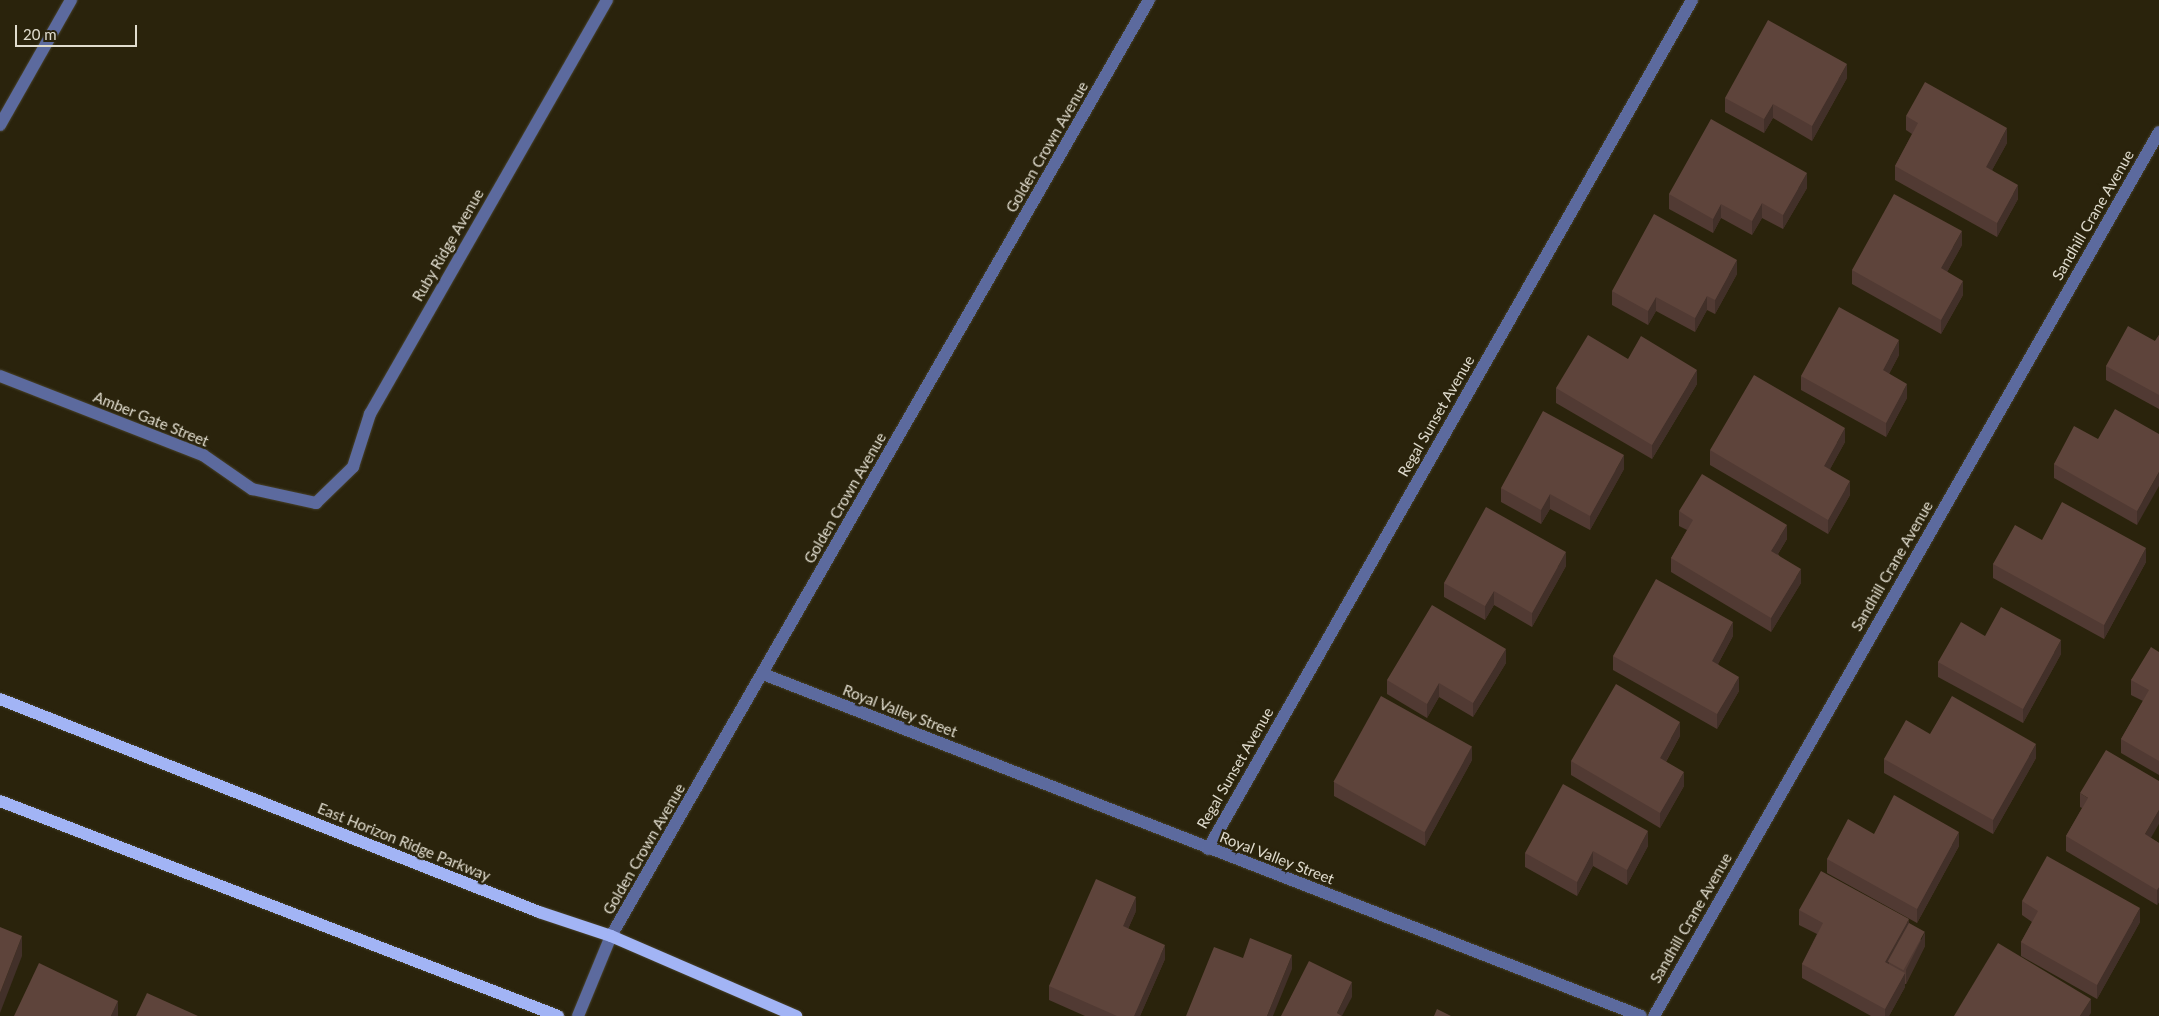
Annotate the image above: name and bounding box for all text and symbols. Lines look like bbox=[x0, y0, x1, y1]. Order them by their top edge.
scale bar bbox=[18, 15, 140, 47]
text: 20 m bbox=[23, 25, 57, 43]
street label: Golden Crown Avenue bbox=[1002, 78, 1092, 216]
street label: Sandhill Crane Avenue bbox=[2048, 147, 2138, 283]
street label: Ruby Ridge Avenue bbox=[408, 185, 488, 305]
street label: Regal Sunset Avenue bbox=[1394, 352, 1478, 480]
street label: Amber Gate Street bbox=[91, 388, 211, 450]
street label: Golden Crown Avenue bbox=[800, 429, 890, 567]
street label: Sandhill Crane Avenue bbox=[1847, 498, 1937, 634]
street label: Royal Valley Street bbox=[840, 681, 960, 741]
street label: Regal Sunset Avenue bbox=[1193, 704, 1277, 832]
street label: Golden Crown Avenue bbox=[599, 780, 689, 918]
street label: East Horizon Ridge Parkway bbox=[315, 799, 493, 885]
street label: Royal Valley Street bbox=[1217, 828, 1337, 888]
street label: Sandhill Crane Avenue bbox=[1646, 850, 1736, 986]

